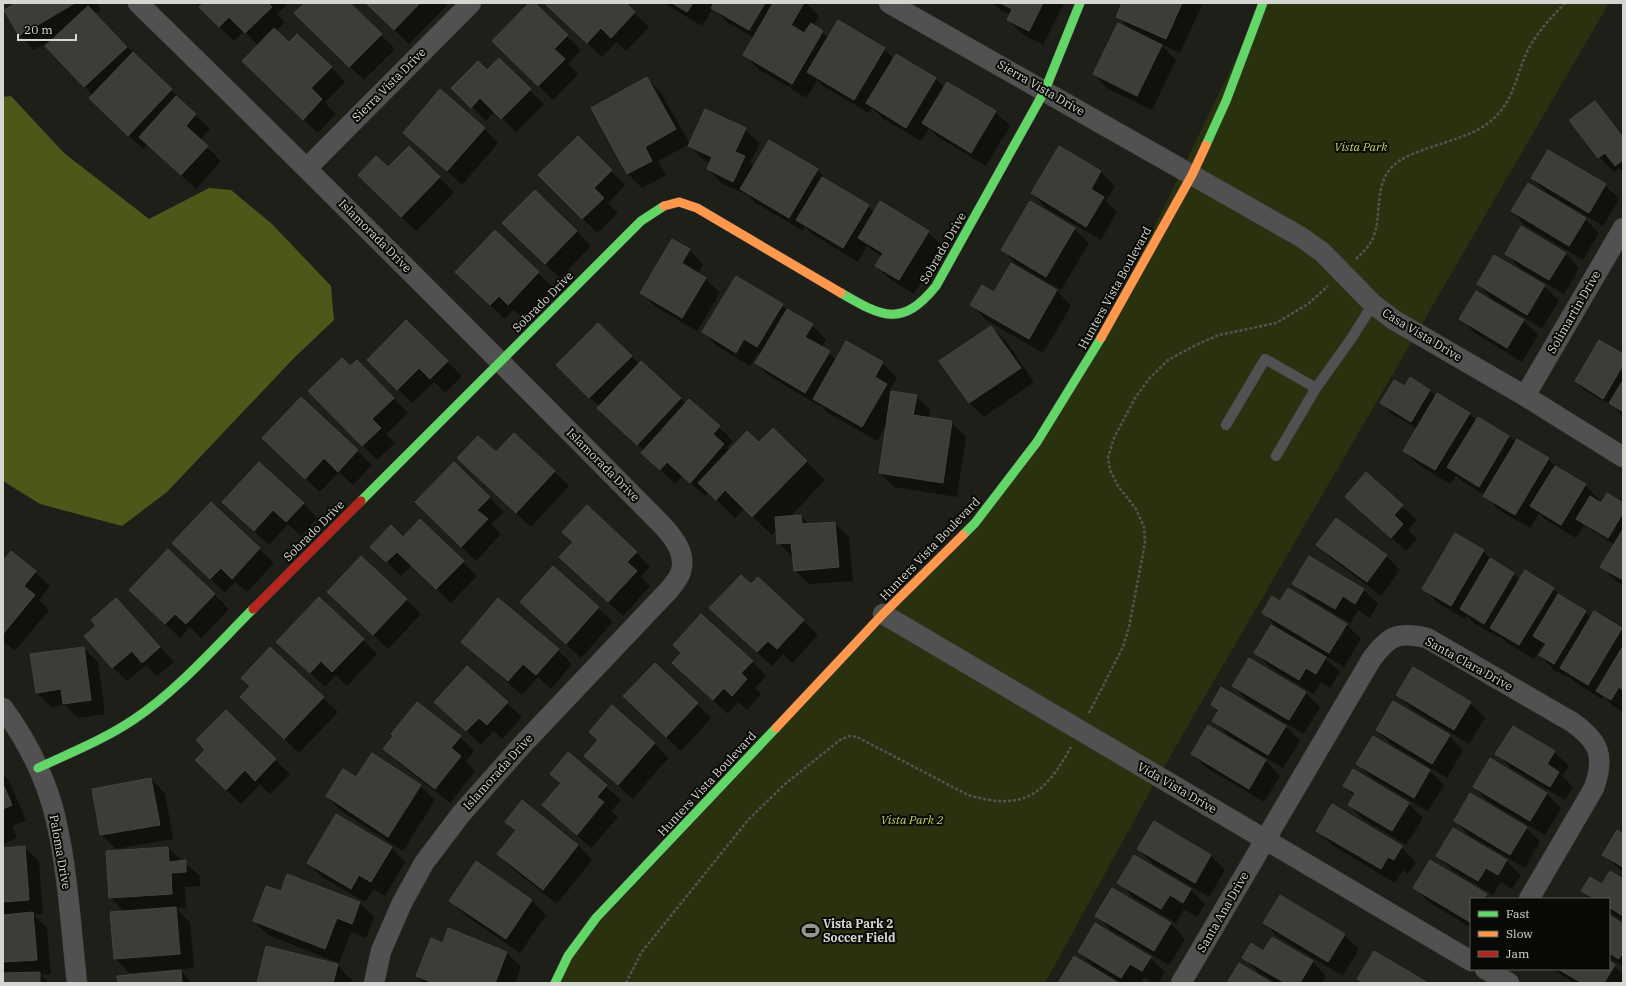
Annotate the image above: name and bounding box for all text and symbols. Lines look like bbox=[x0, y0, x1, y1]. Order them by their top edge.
scale bar bbox=[18, 16, 76, 42]
text: 20 m bbox=[24, 22, 53, 37]
street label: Sierra Vista Drive bbox=[349, 45, 429, 125]
street label: Sierra Vista Drive bbox=[995, 56, 1088, 119]
park label: Vista Park bbox=[1334, 139, 1388, 154]
street label: Islamorada Drive bbox=[336, 196, 415, 275]
street label: Sobrado Drive bbox=[916, 209, 969, 286]
street label: Hunters Vista Boulevard bbox=[1075, 224, 1155, 352]
street label: Sobrado Drive bbox=[509, 268, 576, 335]
street label: Solimartin Drive bbox=[1544, 268, 1603, 356]
street label: Casa Vista Drive bbox=[1380, 305, 1465, 364]
street label: Islamorada Drive bbox=[564, 425, 643, 504]
street label: Hunters Vista Boulevard bbox=[876, 494, 983, 603]
street label: Sobrado Drive bbox=[280, 497, 347, 564]
street label: Santa Clara Drive bbox=[1423, 633, 1516, 694]
street label: Hunters Vista Boulevard bbox=[654, 728, 759, 839]
street label: Islamorada Drive bbox=[460, 731, 536, 813]
street label: Vida Vista Drive bbox=[1135, 759, 1220, 816]
park label: Vista Park 2 bbox=[881, 812, 944, 827]
street label: Paloma Drive bbox=[47, 814, 74, 890]
street label: Santa Ana Drive bbox=[1193, 869, 1252, 955]
legend bbox=[1470, 898, 1610, 970]
text: Fast bbox=[1506, 906, 1530, 921]
place label: Vista Park 2 Soccer Field bbox=[823, 916, 896, 945]
sports icon: Vista Park 2 Soccer Field bbox=[800, 921, 820, 941]
text: Slow bbox=[1506, 926, 1533, 941]
text: Jam bbox=[1506, 946, 1530, 961]

